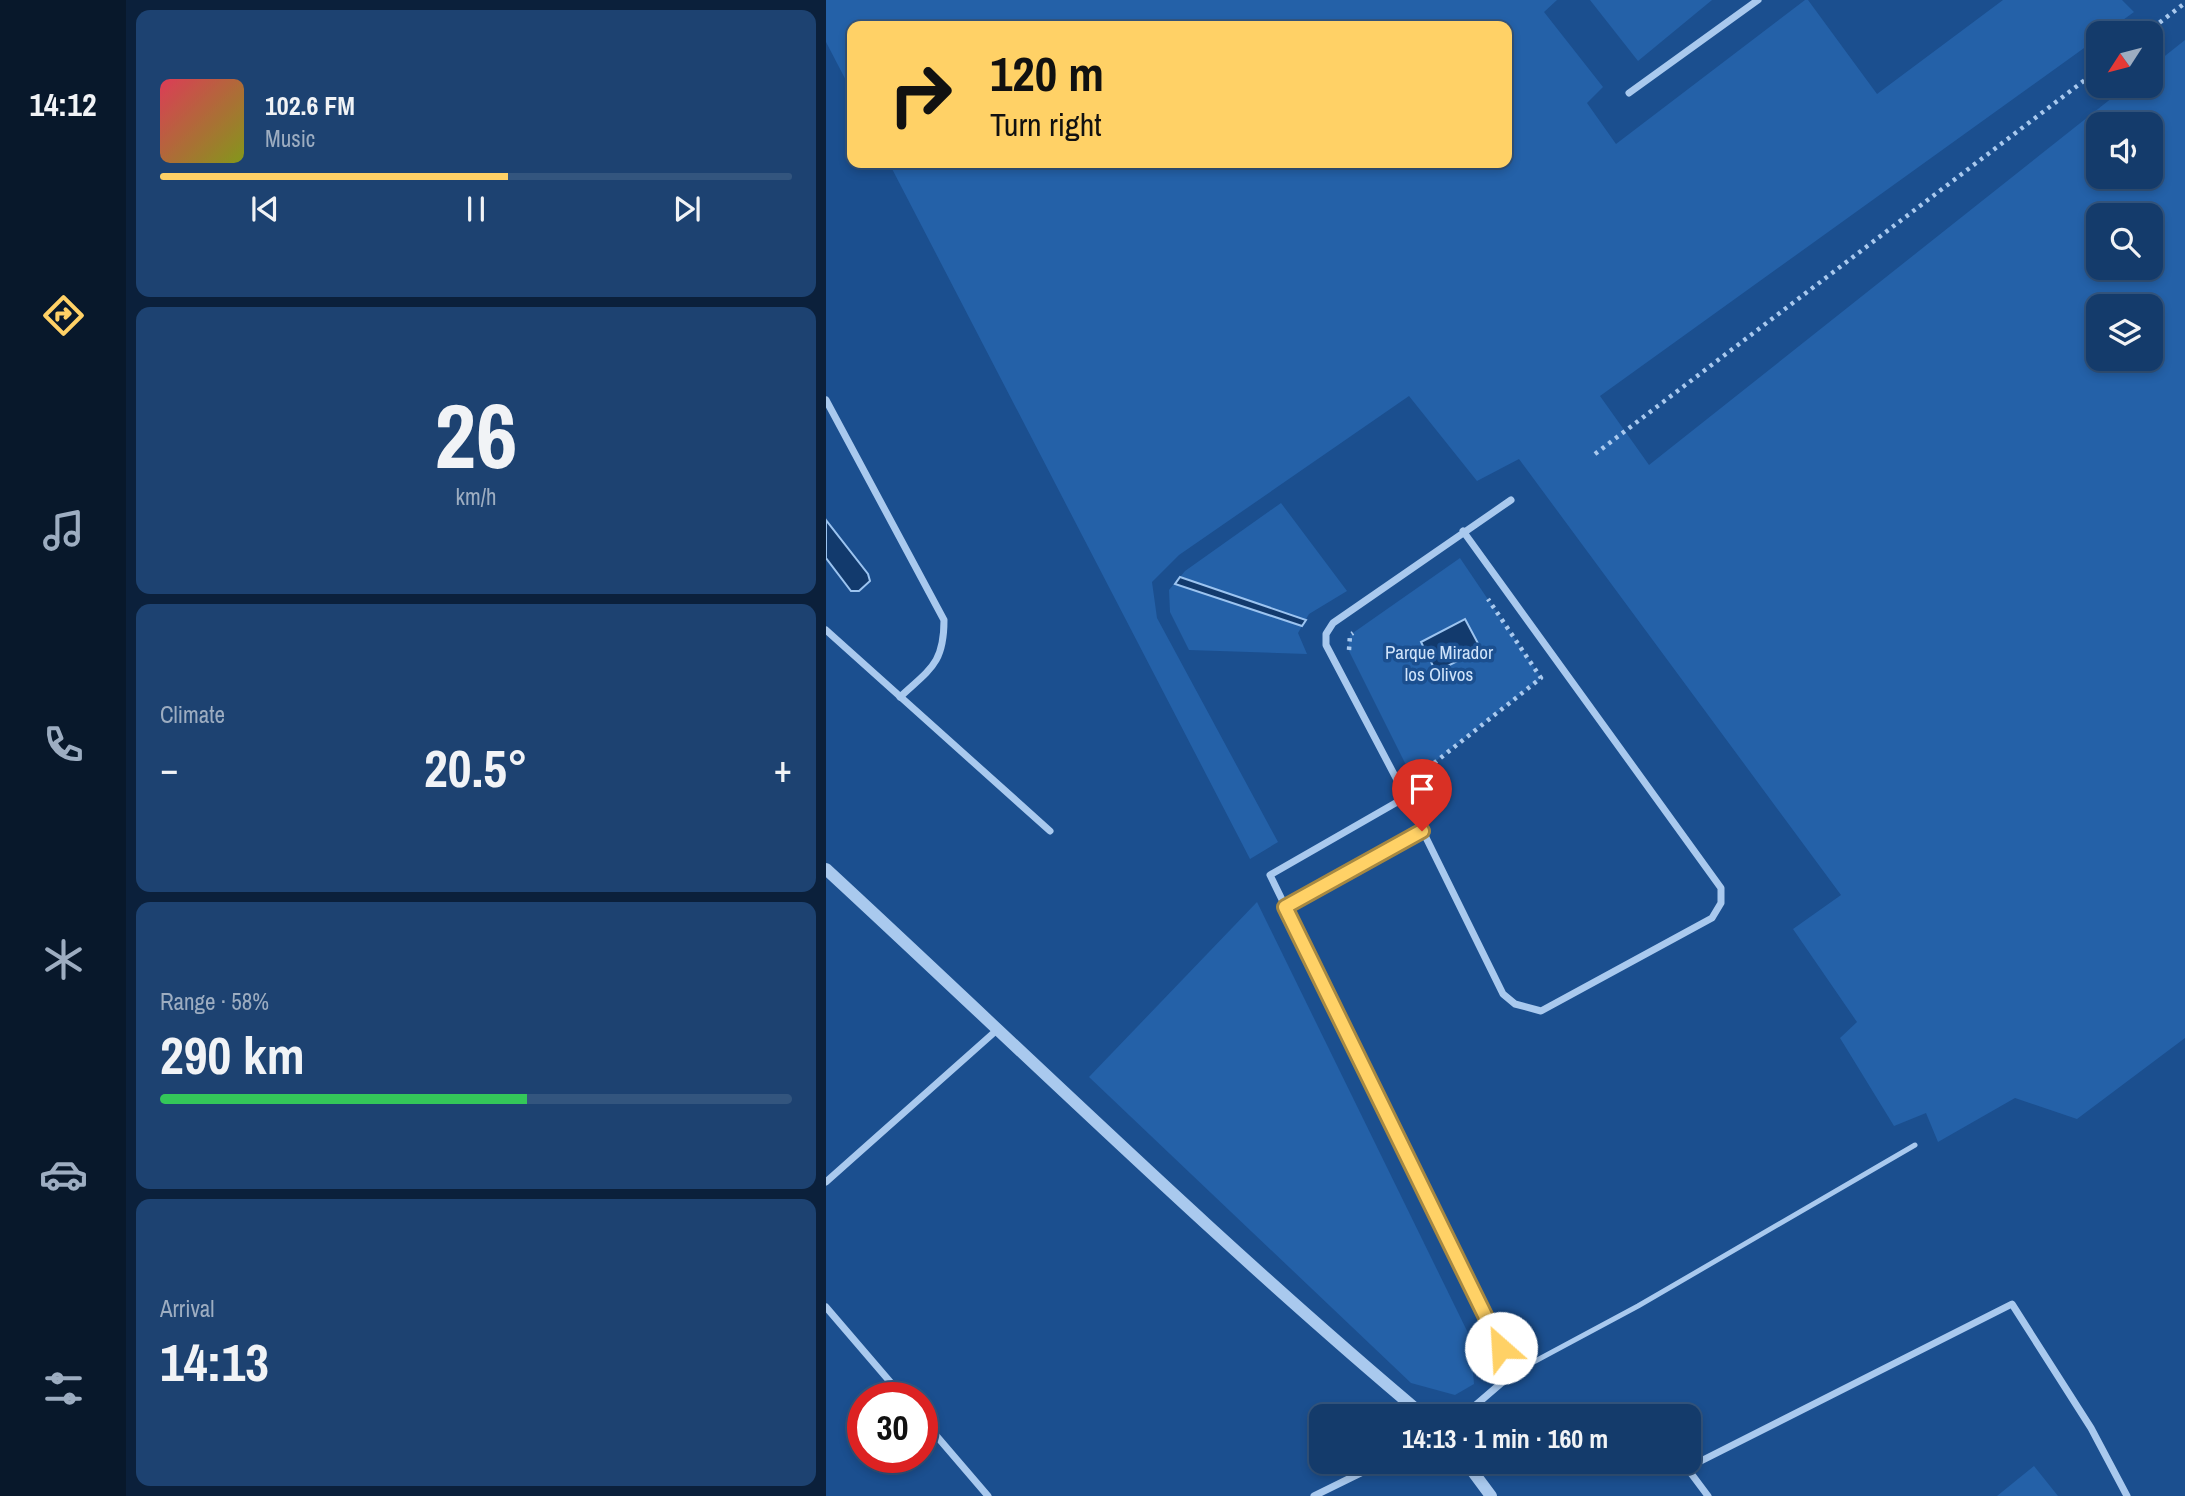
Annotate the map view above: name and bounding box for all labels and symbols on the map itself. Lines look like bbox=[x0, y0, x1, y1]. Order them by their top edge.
north arrow bbox=[2086, 21, 2163, 98]
park label: Parque Mirador los Olivos bbox=[1385, 639, 1494, 687]
pin bbox=[1392, 759, 1452, 831]
position arrow bbox=[1464, 1311, 1538, 1385]
speed limit sign: 30 bbox=[847, 1382, 938, 1473]

